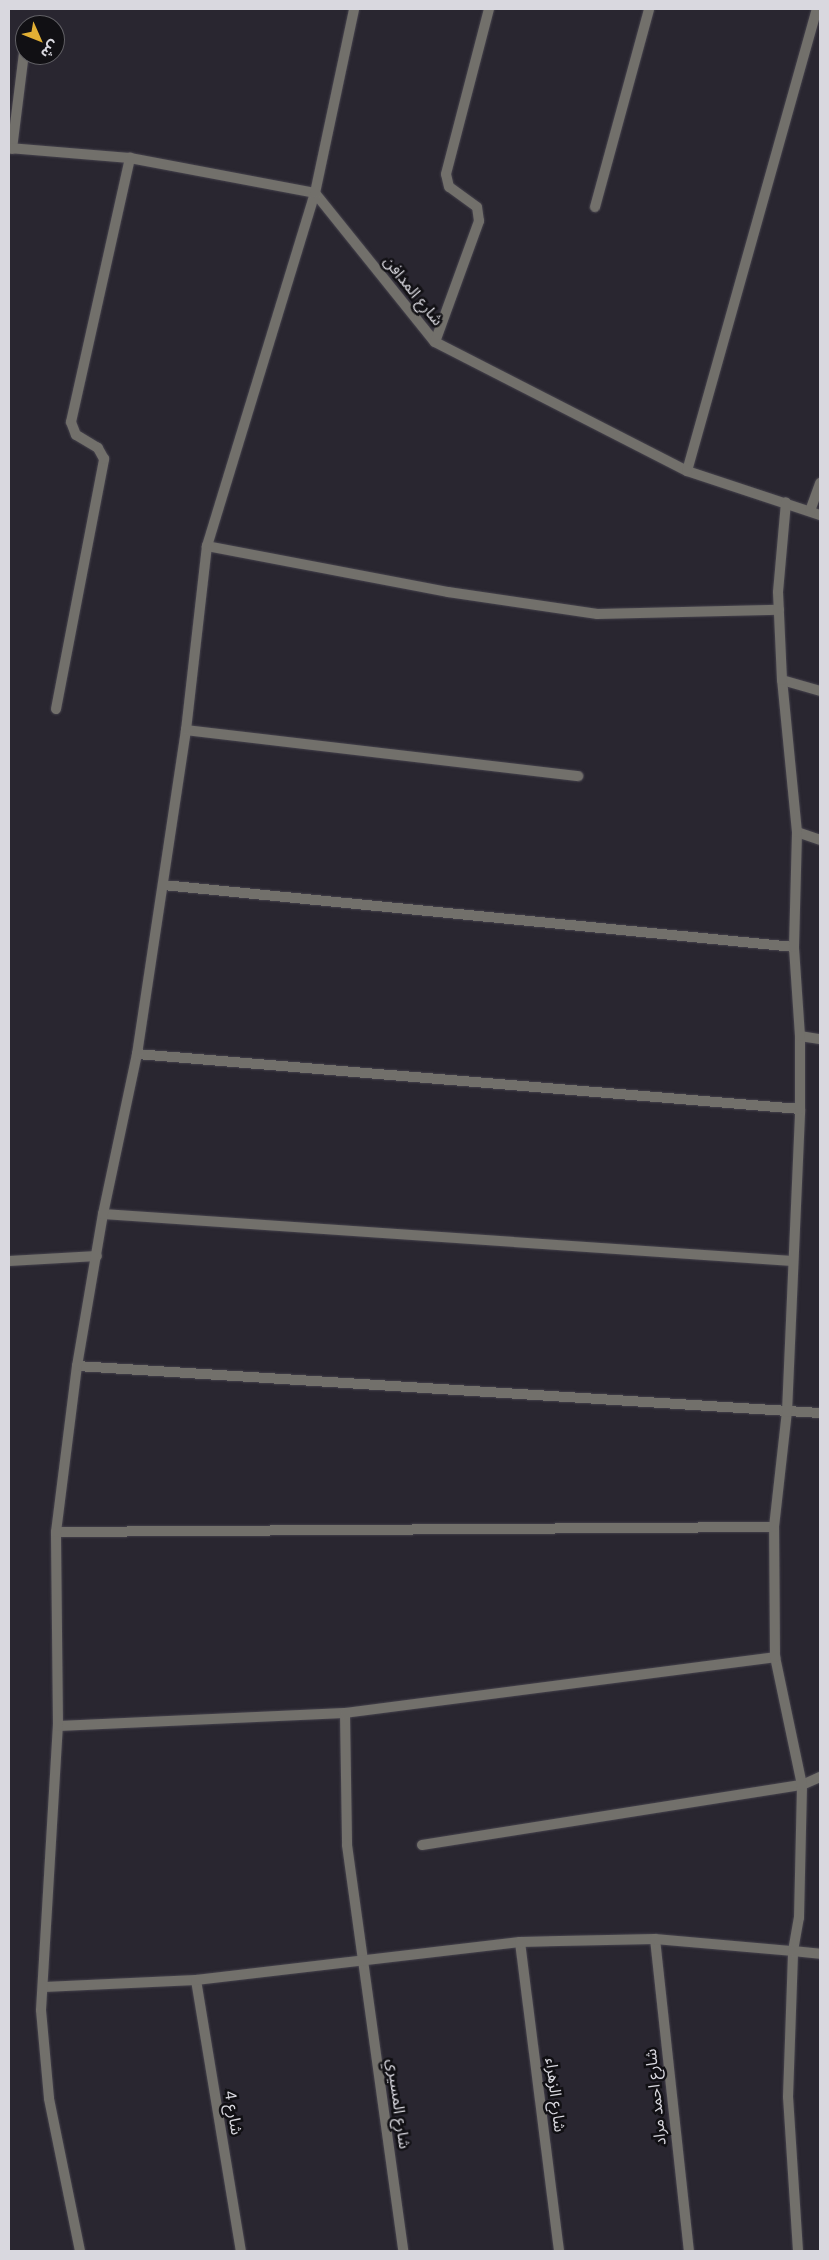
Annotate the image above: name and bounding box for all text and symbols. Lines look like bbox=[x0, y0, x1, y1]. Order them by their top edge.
north arrow bbox=[15, 15, 65, 65]
text: ش bbox=[38, 37, 62, 62]
street label: شارع المدافن bbox=[379, 252, 447, 330]
street label: شارع احمد مراد bbox=[641, 2048, 671, 2146]
street label: شارع الزهراء bbox=[541, 2057, 569, 2133]
street label: شارع المسيري bbox=[382, 2058, 414, 2150]
street label: شارع 4 bbox=[220, 2090, 246, 2136]

